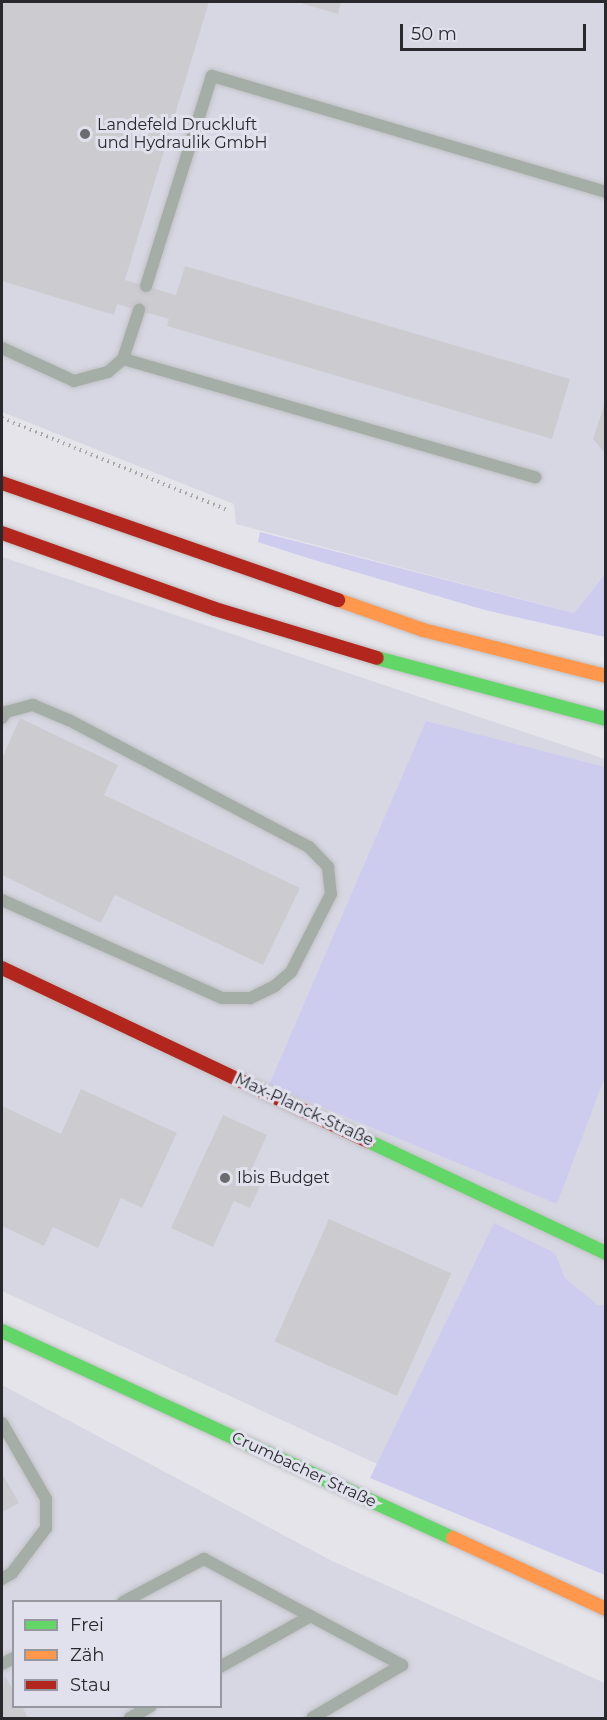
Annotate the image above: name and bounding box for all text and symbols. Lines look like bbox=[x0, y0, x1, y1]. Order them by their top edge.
scale bar bbox=[403, 12, 589, 50]
text: 50 m bbox=[411, 23, 457, 45]
place label: Landefeld Druckluft und Hydraulik GmbH bbox=[97, 115, 267, 153]
marker: Landefeld Druckluft und Hydraulik GmbH bbox=[78, 127, 92, 141]
street label: Max-Planck-Straße bbox=[232, 1069, 376, 1151]
place label: Ibis Budget bbox=[237, 1168, 330, 1188]
marker: Ibis Budget bbox=[218, 1171, 232, 1185]
street label: Crumbacher Straße bbox=[229, 1428, 379, 1512]
legend bbox=[12, 1600, 222, 1708]
text: Frei bbox=[70, 1614, 104, 1636]
text: Zäh bbox=[70, 1644, 105, 1666]
text: Stau bbox=[70, 1674, 111, 1696]

